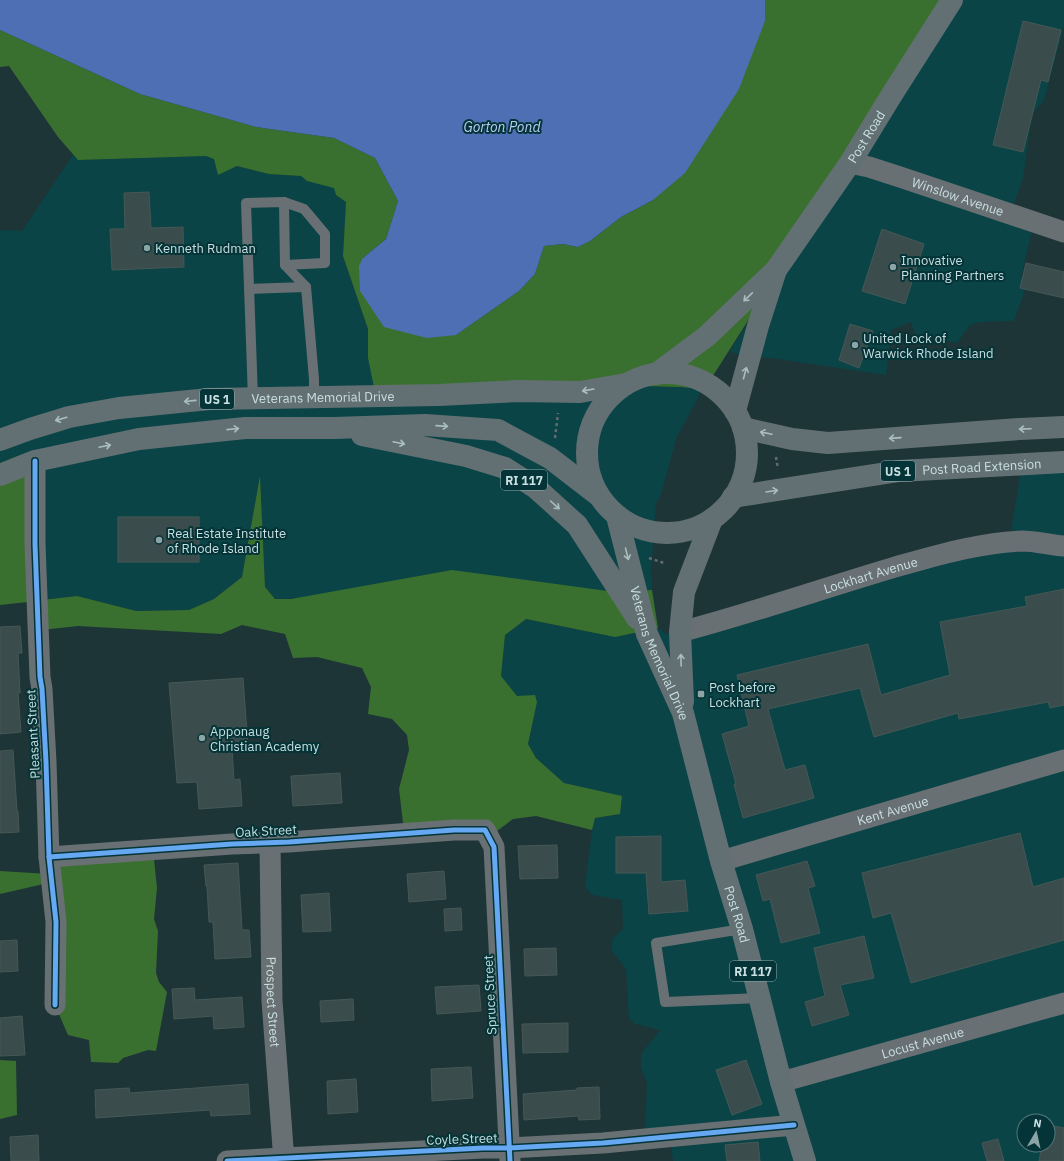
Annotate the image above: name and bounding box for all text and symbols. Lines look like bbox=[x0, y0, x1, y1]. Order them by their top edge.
street label: Post Road bbox=[844, 107, 889, 166]
water label: Gorton Pond bbox=[463, 118, 541, 136]
street label: Winslow Avenue bbox=[910, 173, 1006, 220]
place label: Kenneth Rudman bbox=[155, 240, 256, 257]
marker: Kenneth Rudman bbox=[142, 243, 152, 253]
place label: Innovative Planning Partners bbox=[901, 252, 1004, 284]
marker: Innovative Planning Partners bbox=[888, 262, 898, 272]
one-way arrow bbox=[743, 292, 753, 302]
place label: United Lock of Warwick Rhode Island bbox=[863, 330, 994, 362]
marker: United Lock of Warwick Rhode Island bbox=[850, 340, 860, 350]
one-way arrow bbox=[742, 367, 749, 380]
one-way arrow bbox=[582, 386, 595, 394]
street label: Veterans Memorial Drive bbox=[251, 387, 395, 407]
road number: US 1 bbox=[200, 389, 234, 409]
one-way arrow bbox=[184, 397, 197, 405]
one-way arrow bbox=[55, 416, 68, 423]
one-way arrow bbox=[435, 423, 448, 430]
one-way arrow bbox=[226, 425, 239, 433]
one-way arrow bbox=[1019, 425, 1032, 432]
one-way arrow bbox=[760, 429, 773, 437]
one-way arrow bbox=[889, 435, 902, 442]
one-way arrow bbox=[392, 440, 405, 448]
one-way arrow bbox=[98, 442, 111, 450]
street label: Post Road Extension bbox=[922, 455, 1042, 478]
road number: US 1 bbox=[881, 461, 915, 481]
road number: RI 117 bbox=[501, 470, 547, 490]
one-way arrow bbox=[765, 487, 778, 495]
one-way arrow bbox=[550, 500, 560, 509]
place label: Real Estate Institute of Rhode Island bbox=[167, 525, 286, 557]
marker: Real Estate Institute of Rhode Island bbox=[154, 535, 164, 545]
one-way arrow bbox=[623, 547, 631, 560]
street label: Lockhart Avenue bbox=[821, 553, 920, 597]
street label: Veterans Memorial Drive bbox=[627, 584, 693, 722]
one-way arrow bbox=[678, 654, 685, 667]
place label: Post before Lockhart bbox=[709, 679, 776, 711]
street label: Pleasant Street bbox=[22, 689, 44, 779]
marker: Post before Lockhart bbox=[696, 689, 706, 699]
place label: Apponaug Christian Academy bbox=[210, 723, 320, 755]
marker: Apponaug Christian Academy bbox=[197, 733, 207, 743]
street label: Kent Avenue bbox=[855, 792, 930, 829]
street label: Oak Street bbox=[235, 821, 297, 841]
street label: Post Road bbox=[721, 884, 754, 944]
street label: Spruce Street bbox=[479, 955, 501, 1035]
street label: Prospect Street bbox=[263, 957, 284, 1048]
road number: RI 117 bbox=[730, 961, 776, 981]
street label: Locust Avenue bbox=[879, 1023, 966, 1062]
north arrow bbox=[1016, 1113, 1056, 1153]
text: N bbox=[1033, 1116, 1043, 1131]
street label: Coyle Street bbox=[426, 1129, 498, 1149]

